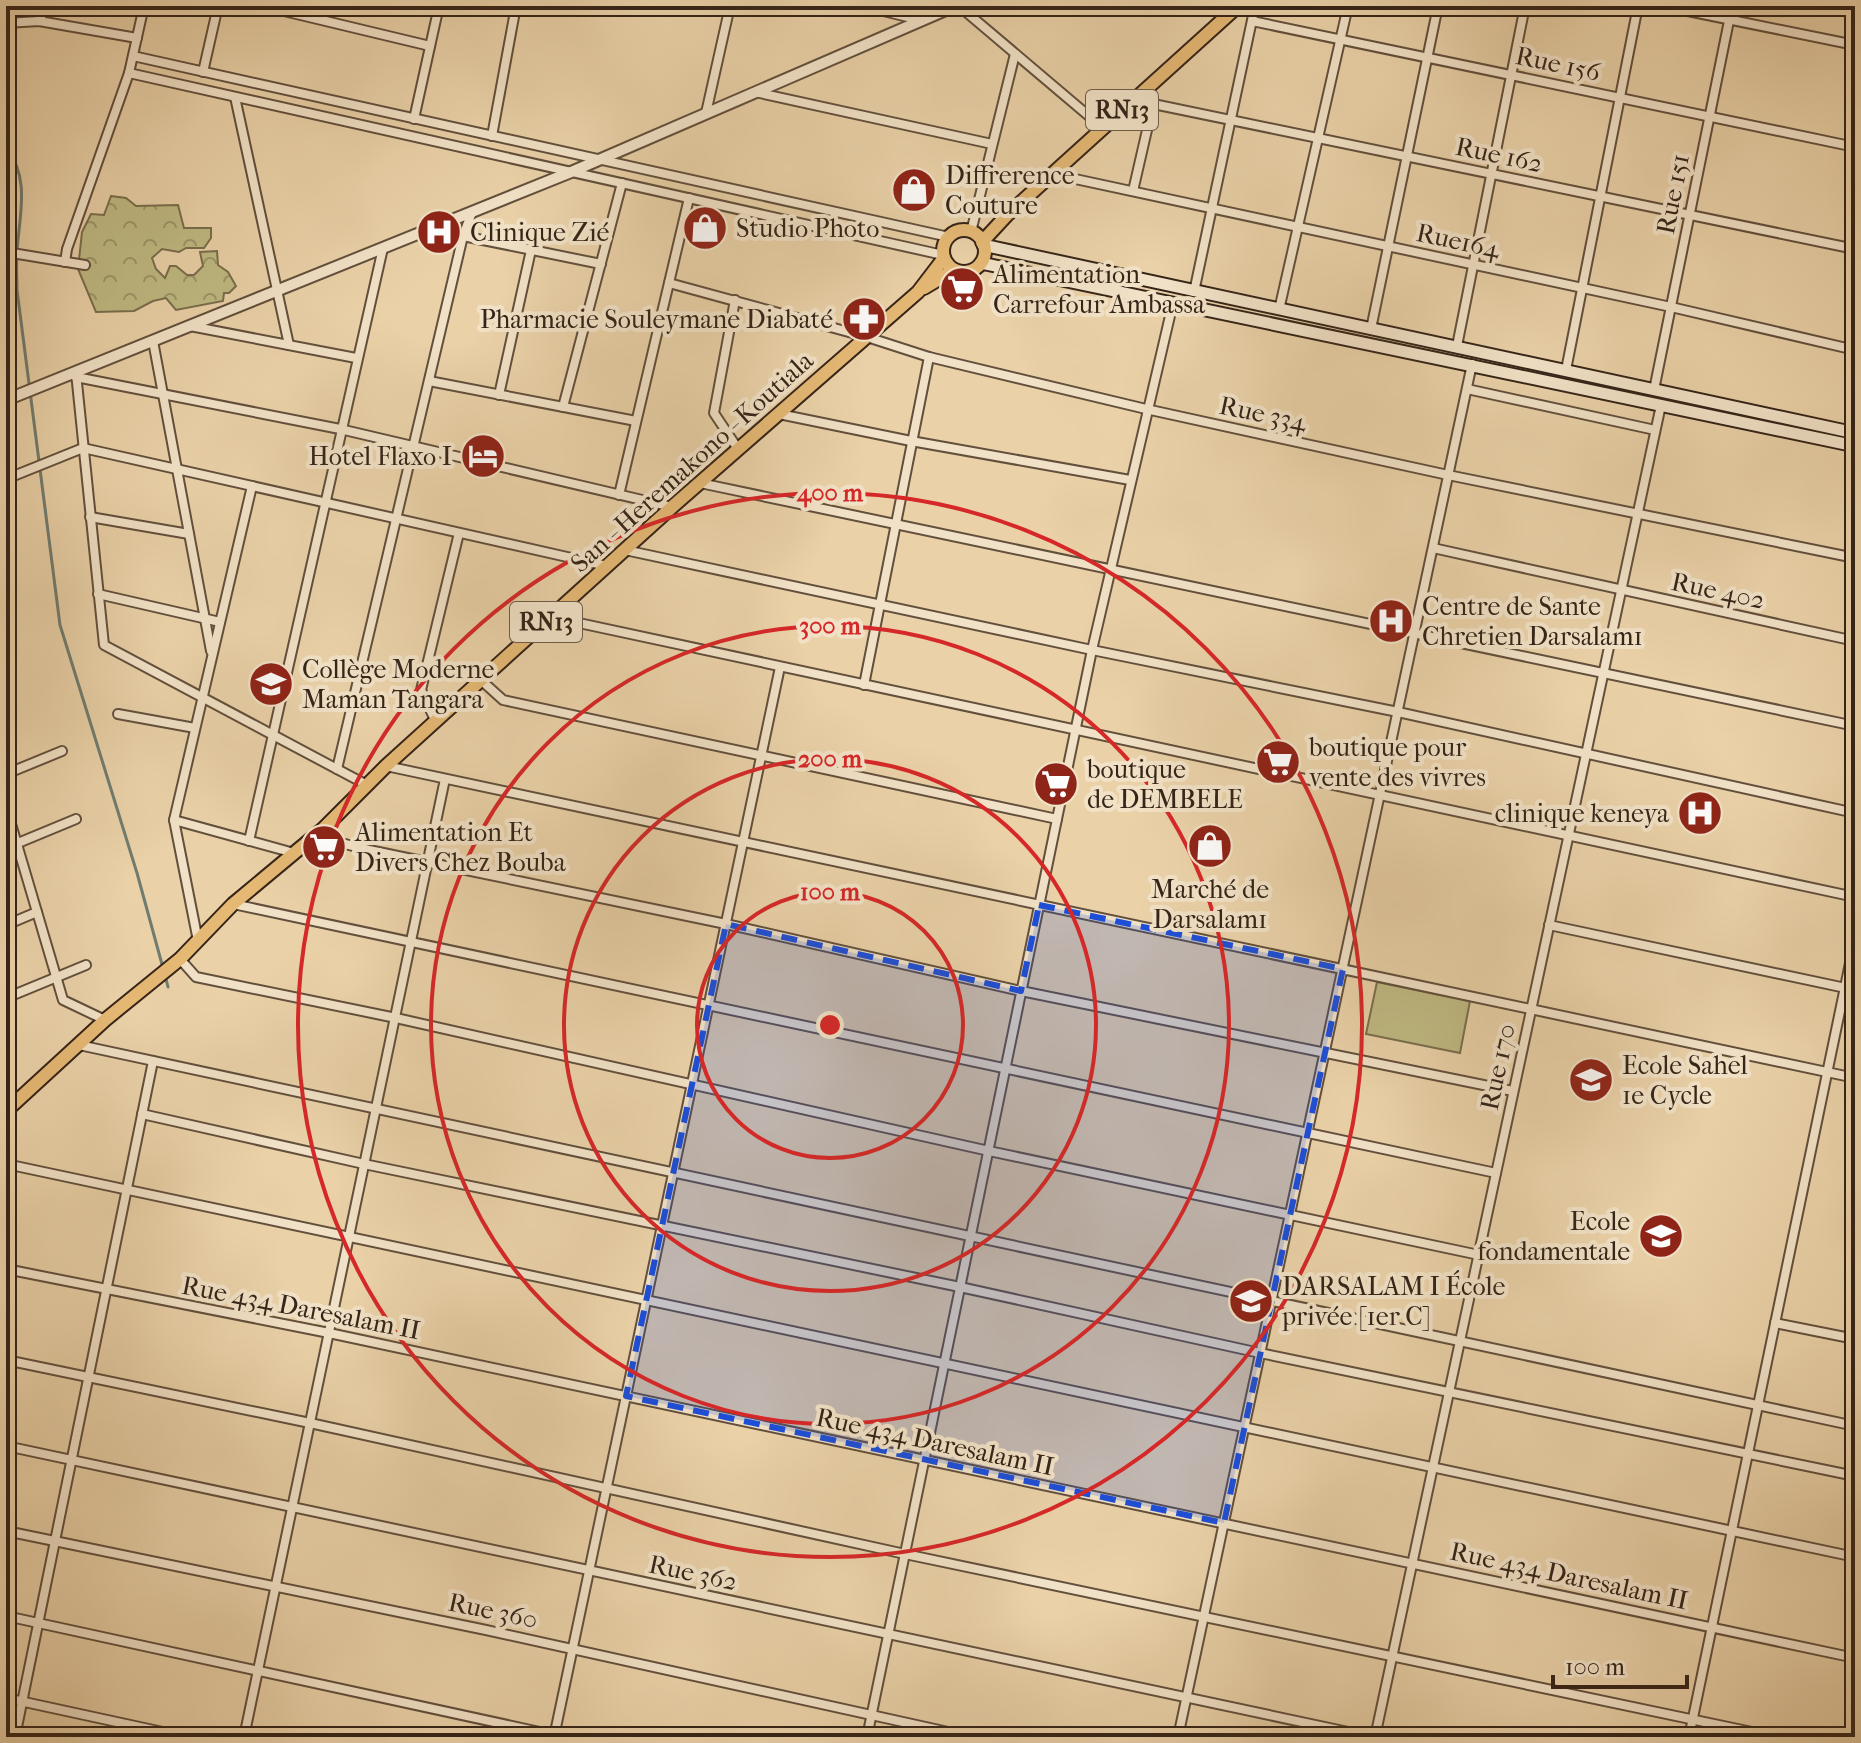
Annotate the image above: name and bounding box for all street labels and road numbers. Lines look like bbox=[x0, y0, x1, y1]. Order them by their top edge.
street label: Rue 156 bbox=[1513, 40, 1604, 88]
road number: RN13 bbox=[1086, 90, 1158, 130]
street label: Rue 162 bbox=[1453, 131, 1545, 179]
street label: Rue 151 bbox=[1650, 151, 1696, 237]
street label: Rue164 bbox=[1413, 217, 1503, 265]
street label: San - Heremakono - Koutiala bbox=[565, 344, 820, 579]
street label: Rue 334 bbox=[1217, 390, 1310, 438]
street label: Rue 402 bbox=[1669, 566, 1767, 616]
road number: RN13 bbox=[510, 602, 582, 642]
street label: Rue 170 bbox=[1474, 1021, 1522, 1113]
street label: Rue 434 Daresalam II bbox=[179, 1270, 423, 1346]
street label: Rue 434 Daresalam II bbox=[813, 1402, 1057, 1482]
street label: Rue 434 Daresalam II bbox=[1447, 1536, 1691, 1616]
street label: Rue 362 bbox=[646, 1549, 740, 1597]
street label: Rue 360 bbox=[445, 1586, 541, 1636]

